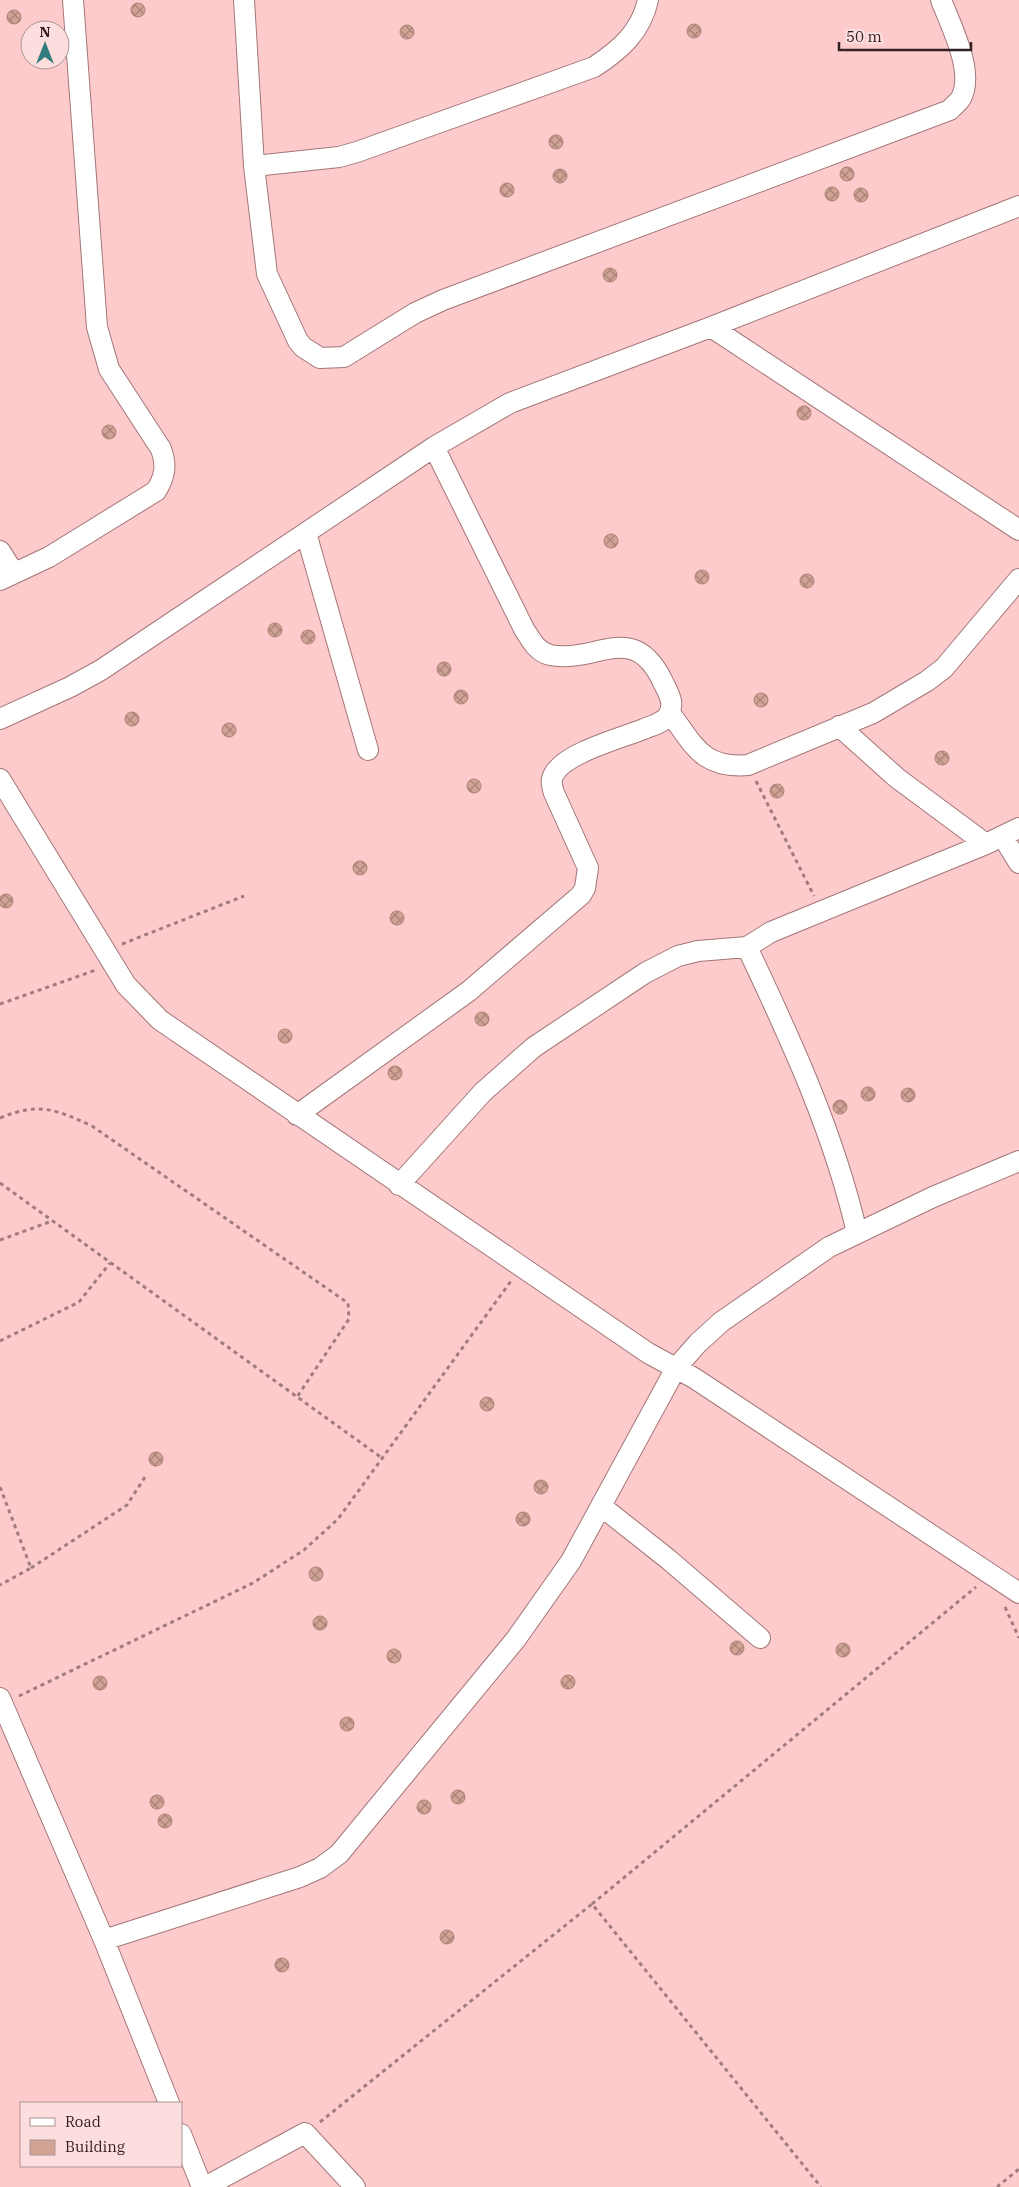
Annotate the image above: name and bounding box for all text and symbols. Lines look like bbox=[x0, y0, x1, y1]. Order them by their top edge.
north arrow bbox=[20, 20, 70, 70]
scale bar bbox=[839, 20, 972, 52]
text: N bbox=[39, 23, 51, 41]
text: 50 m bbox=[846, 27, 882, 46]
legend bbox=[20, 2102, 182, 2167]
text: Road bbox=[65, 2112, 101, 2131]
text: Building bbox=[65, 2137, 125, 2156]

